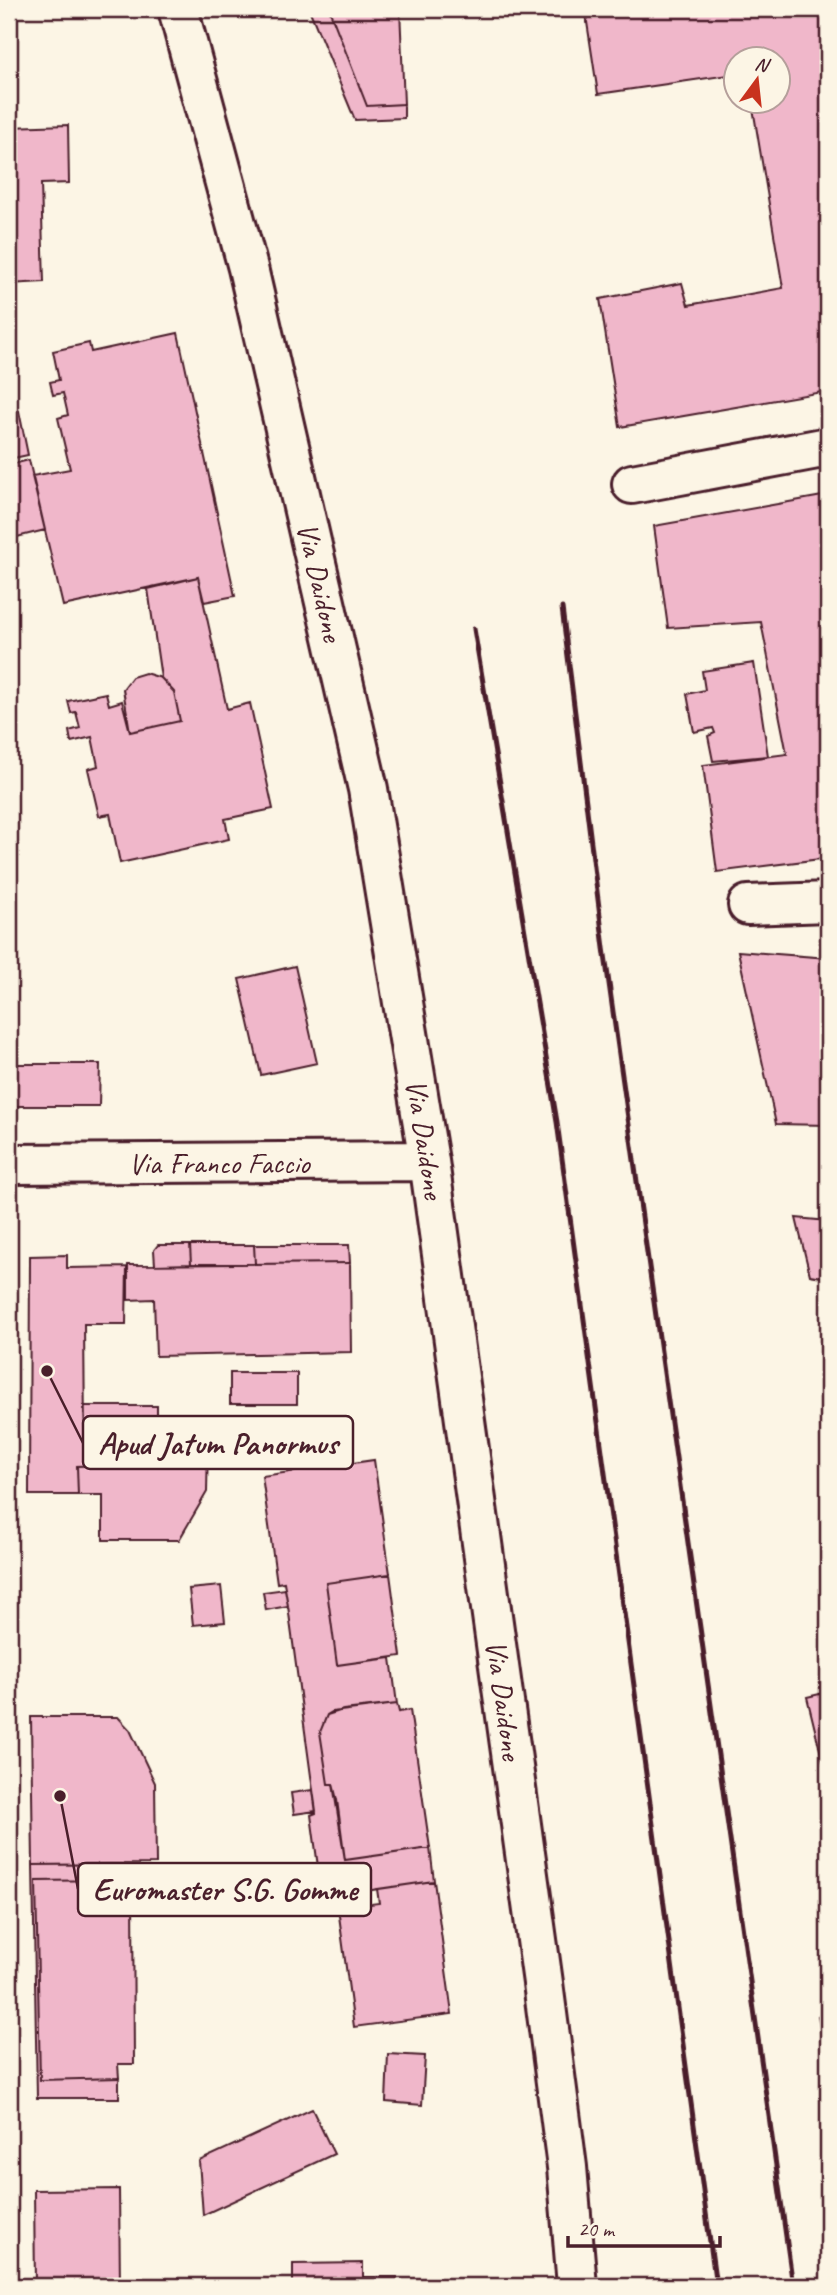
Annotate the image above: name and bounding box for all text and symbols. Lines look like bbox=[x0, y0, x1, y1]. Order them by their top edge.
north arrow bbox=[722, 46, 792, 116]
text: N bbox=[752, 51, 773, 78]
street label: Via Daidone bbox=[288, 519, 353, 647]
street label: Via Daidone bbox=[397, 1077, 454, 1204]
street label: Via Franco Faccio bbox=[128, 1144, 311, 1182]
callout: Apud Jatum Panormus bbox=[83, 1416, 353, 1469]
text: Apud Jatum Panormus bbox=[98, 1423, 341, 1464]
street label: Via Daidone bbox=[477, 1638, 532, 1765]
callout: Euromaster S.G. Gomme bbox=[78, 1863, 371, 1916]
text: Euromaster S.G. Gomme bbox=[93, 1869, 360, 1910]
scale bar bbox=[568, 2204, 720, 2248]
text: 20 m bbox=[578, 2216, 616, 2242]

